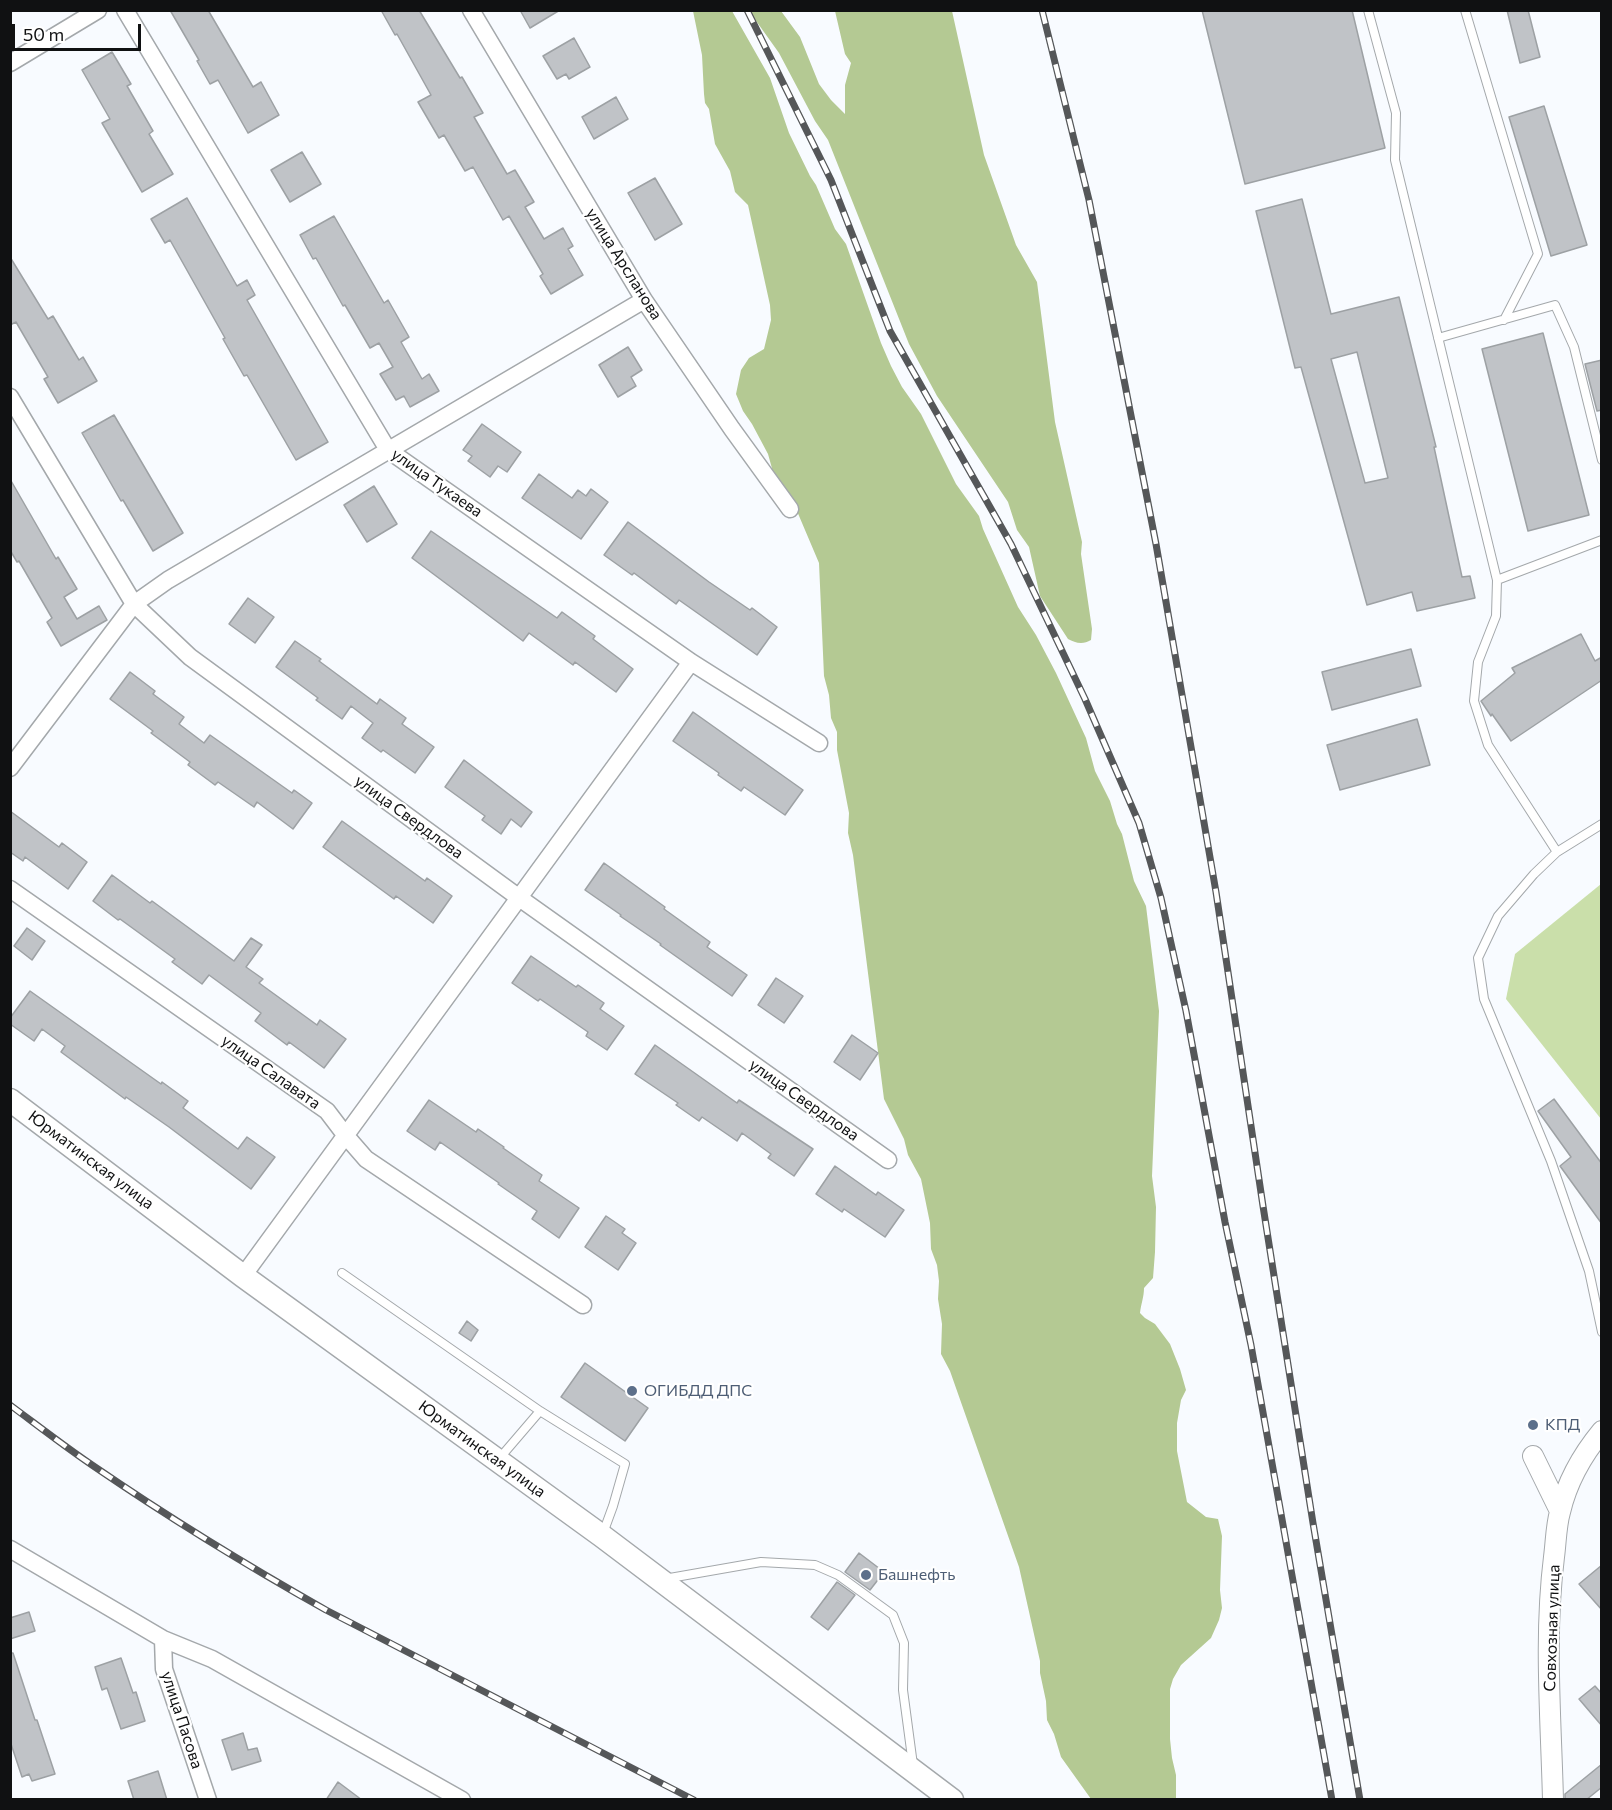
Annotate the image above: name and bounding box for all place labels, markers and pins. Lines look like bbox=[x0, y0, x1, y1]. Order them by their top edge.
place label: ОГИБДД ДПС bbox=[644, 1381, 752, 1401]
marker: ОГИБДД ДПС bbox=[625, 1384, 639, 1398]
place label: КПД bbox=[1545, 1415, 1580, 1435]
marker: КПД bbox=[1526, 1418, 1540, 1432]
place label: Башнефть bbox=[878, 1565, 955, 1585]
marker: Башнефть bbox=[859, 1568, 873, 1582]

